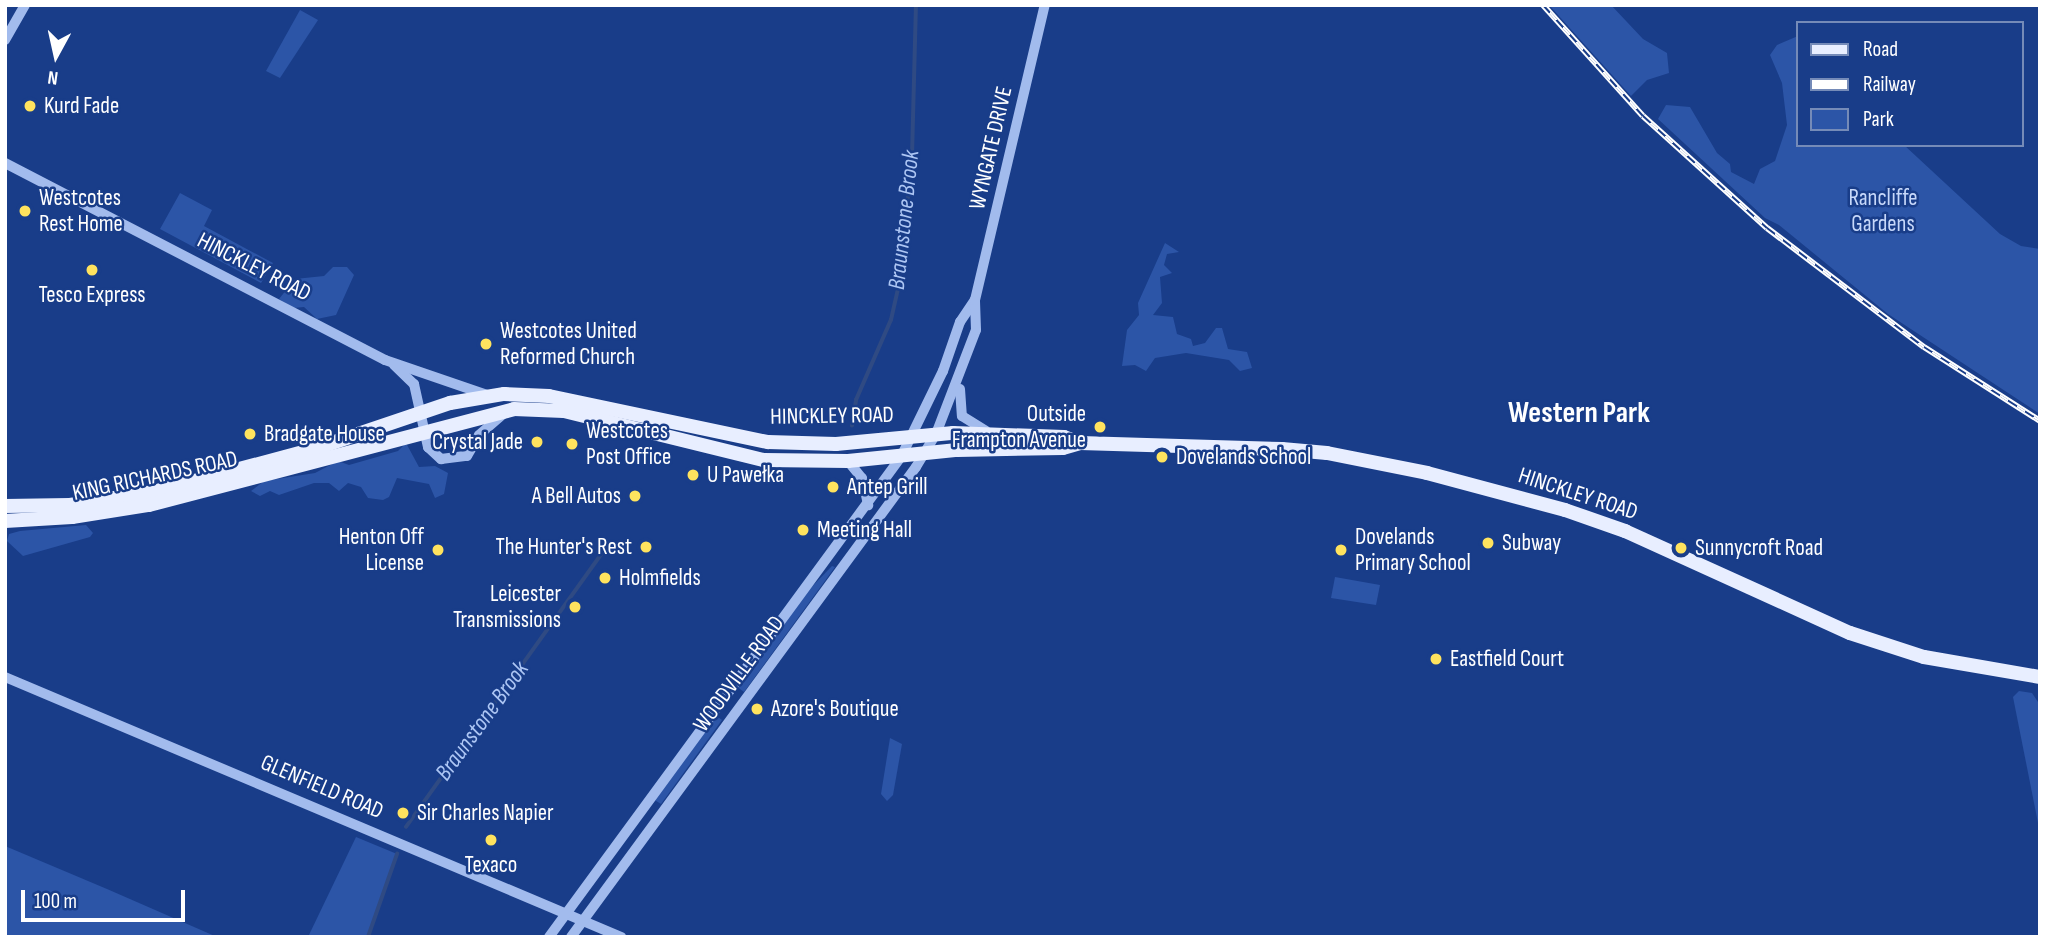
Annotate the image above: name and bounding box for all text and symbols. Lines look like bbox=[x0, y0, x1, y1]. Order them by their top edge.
north arrow bbox=[21, 21, 91, 91]
legend bbox=[1797, 21, 2024, 147]
text: Road bbox=[1863, 37, 1898, 62]
text: N bbox=[46, 65, 60, 89]
text: Railway bbox=[1863, 72, 1916, 97]
street label: WYNGATE DRIVE bbox=[963, 84, 1019, 212]
place label: Kurd Fade bbox=[44, 92, 119, 120]
marker: Kurd Fade bbox=[22, 98, 38, 114]
text: Park bbox=[1863, 107, 1894, 132]
water label: Braunstone Brook bbox=[882, 149, 926, 291]
place label: Westcotes Rest Home bbox=[39, 184, 123, 238]
park label: Rancliffe Gardens bbox=[1848, 184, 1918, 238]
marker: Westcotes Rest Home bbox=[17, 203, 33, 219]
street label: HINCKLEY ROAD bbox=[193, 227, 315, 307]
marker: Tesco Express bbox=[84, 262, 100, 278]
place label: Tesco Express bbox=[39, 281, 145, 309]
place label: Westcotes United Reformed Church bbox=[500, 317, 637, 371]
marker: Westcotes United Reformed Church bbox=[478, 336, 494, 352]
district label: Western Park bbox=[1508, 395, 1650, 431]
place label: Outside Frampton Avenue bbox=[952, 400, 1086, 454]
street label: HINCKLEY ROAD bbox=[770, 401, 894, 431]
place label: Westcotes Post Office bbox=[586, 417, 671, 471]
marker: Outside Frampton Avenue bbox=[1092, 419, 1108, 435]
place label: Bradgate House bbox=[264, 420, 385, 448]
marker: Bradgate House bbox=[242, 426, 258, 442]
place label: Crystal Jade bbox=[432, 428, 523, 456]
marker: Crystal Jade bbox=[529, 434, 545, 450]
marker: Westcotes Post Office bbox=[564, 436, 580, 452]
place label: Dovelands School bbox=[1176, 443, 1311, 471]
street label: KING RICHARDS ROAD bbox=[70, 445, 240, 507]
marker: Dovelands School bbox=[1154, 449, 1170, 465]
place label: U Pawełka bbox=[707, 461, 784, 489]
street label: HINCKLEY ROAD bbox=[1515, 462, 1641, 526]
marker: U Pawełka bbox=[685, 467, 701, 483]
place label: Antep Grill bbox=[847, 473, 927, 501]
marker: Antep Grill bbox=[825, 479, 841, 495]
place label: A Bell Autos bbox=[532, 482, 621, 510]
marker: A Bell Autos bbox=[627, 488, 643, 504]
place label: Meeting Hall bbox=[817, 516, 912, 544]
marker: Meeting Hall bbox=[795, 522, 811, 538]
place label: Henton Off License bbox=[339, 523, 424, 577]
place label: Dovelands Primary School bbox=[1355, 523, 1471, 577]
place label: Subway bbox=[1502, 529, 1561, 557]
place label: The Hunter's Rest bbox=[496, 533, 632, 561]
place label: Sunnycroft Road bbox=[1695, 534, 1823, 562]
marker: Subway bbox=[1480, 535, 1496, 551]
marker: The Hunter's Rest bbox=[638, 539, 654, 555]
marker: Sunnycroft Road bbox=[1673, 540, 1689, 556]
marker: Henton Off License bbox=[430, 542, 446, 558]
marker: Dovelands Primary School bbox=[1333, 542, 1349, 558]
place label: Holmfields bbox=[619, 564, 701, 592]
marker: Holmfields bbox=[597, 570, 613, 586]
place label: Leicester Transmissions bbox=[453, 580, 561, 634]
marker: Leicester Transmissions bbox=[567, 599, 583, 615]
street label: WOODVILLE ROAD bbox=[688, 611, 790, 737]
place label: Eastfield Court bbox=[1450, 645, 1564, 673]
marker: Eastfield Court bbox=[1428, 651, 1444, 667]
water label: Braunstone Brook bbox=[429, 656, 535, 786]
place label: Azore's Boutique bbox=[771, 695, 899, 723]
marker: Azore's Boutique bbox=[749, 701, 765, 717]
street label: GLENFIELD ROAD bbox=[256, 749, 388, 825]
place label: Sir Charles Napier bbox=[417, 799, 554, 827]
marker: Sir Charles Napier bbox=[395, 805, 411, 821]
marker: Texaco bbox=[483, 832, 499, 848]
place label: Texaco bbox=[465, 851, 517, 879]
scale bar bbox=[24, 876, 189, 920]
text: 100 m bbox=[34, 889, 77, 914]

